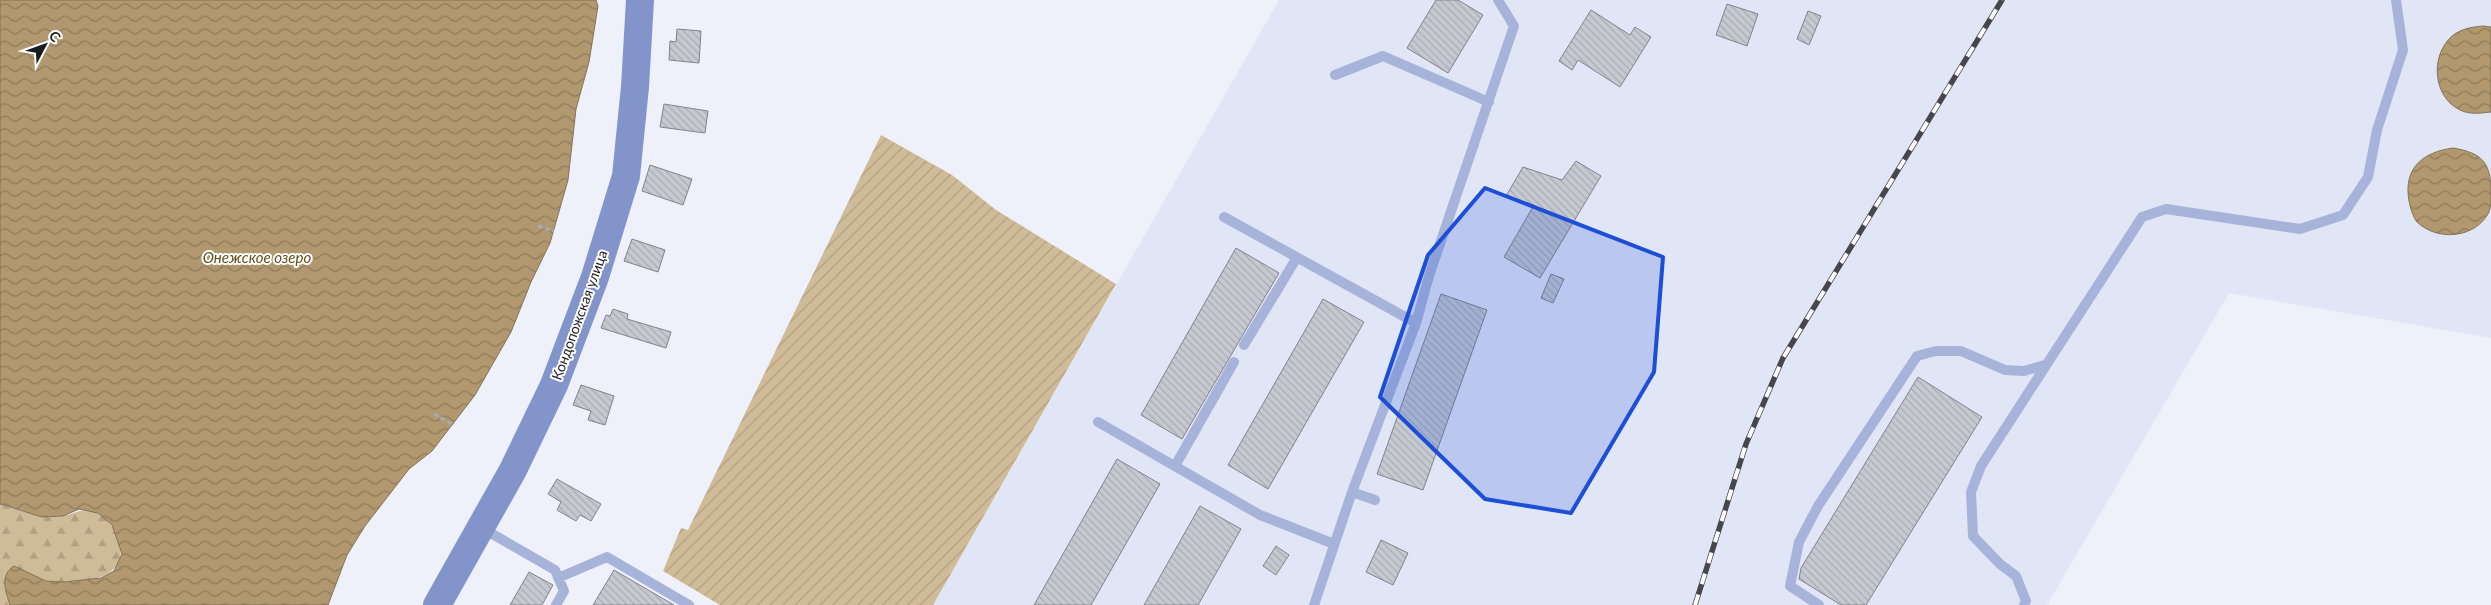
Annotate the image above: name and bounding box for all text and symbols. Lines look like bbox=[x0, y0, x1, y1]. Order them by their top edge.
north arrow bbox=[20, 20, 70, 70]
text: С bbox=[46, 27, 65, 46]
water label: Онежское озеро bbox=[203, 248, 311, 266]
street label: Кондопожская улица bbox=[548, 248, 610, 382]

